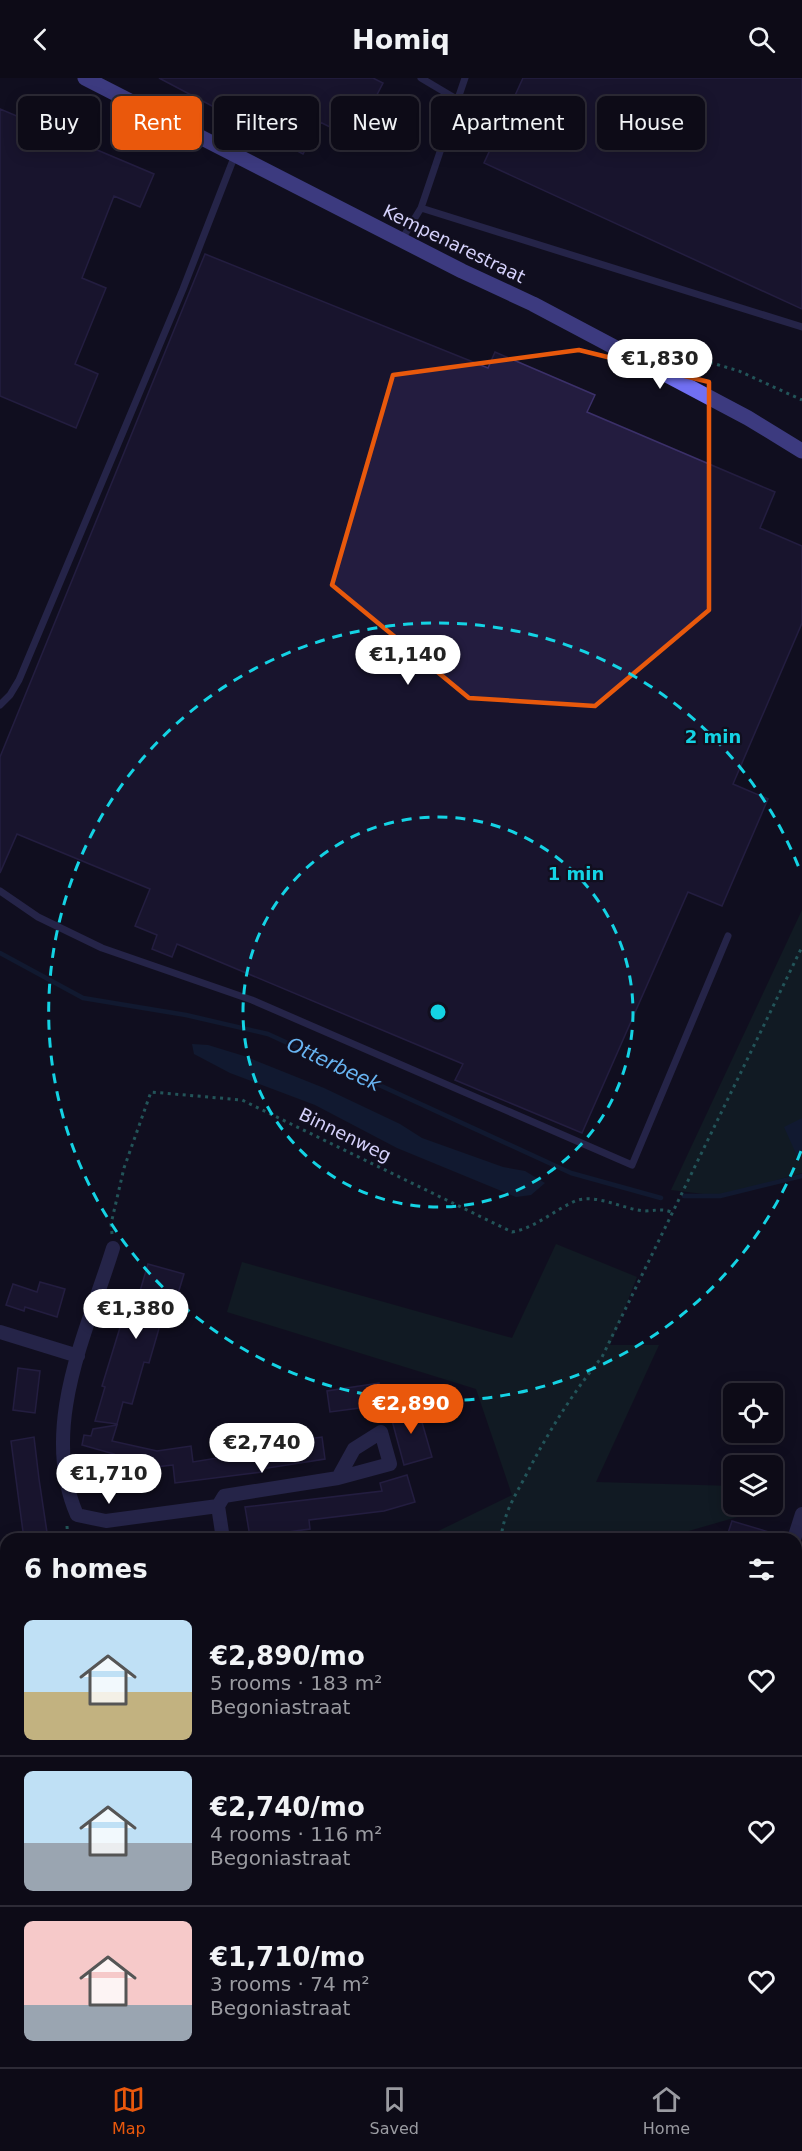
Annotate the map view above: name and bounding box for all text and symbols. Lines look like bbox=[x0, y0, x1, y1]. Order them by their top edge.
icon: back bbox=[24, 23, 57, 56]
icon: search bbox=[745, 23, 778, 56]
text: Homiq bbox=[352, 24, 450, 55]
chip: Buy bbox=[18, 96, 100, 150]
chip: Rent bbox=[112, 96, 202, 150]
chip: Filters bbox=[214, 96, 319, 150]
chip: New bbox=[331, 96, 419, 150]
chip: Apartment bbox=[431, 96, 585, 150]
chip: House bbox=[597, 96, 705, 150]
street label: Kempenarestraat bbox=[380, 200, 529, 287]
pin: €1,830 bbox=[611, 339, 709, 390]
text: €1,830 bbox=[621, 346, 699, 370]
pin: €1,140 bbox=[359, 635, 457, 686]
text: €1,140 bbox=[369, 642, 447, 666]
text: 2 min bbox=[685, 726, 741, 747]
text: 1 min bbox=[548, 863, 604, 884]
centre of rings bbox=[428, 1002, 448, 1022]
water label: Otterbeek bbox=[283, 1032, 386, 1097]
street label: Binnenweg bbox=[296, 1103, 395, 1166]
pin: €1,380 bbox=[87, 1289, 185, 1340]
text: €1,380 bbox=[97, 1296, 175, 1320]
map controls bbox=[723, 1383, 783, 1515]
button: locate bbox=[723, 1383, 783, 1443]
pin: €2,890 bbox=[362, 1384, 460, 1435]
text: €2,890 bbox=[372, 1391, 450, 1415]
pin: €2,740 bbox=[213, 1423, 311, 1474]
text: €2,740 bbox=[223, 1430, 301, 1454]
pin: €1,710 bbox=[60, 1454, 158, 1505]
button: layers bbox=[723, 1455, 783, 1515]
text: €1,710 bbox=[70, 1461, 148, 1485]
icon: filters bbox=[745, 1553, 778, 1586]
text: 6 homes bbox=[24, 1554, 148, 1584]
text: €2,890/mo bbox=[210, 1641, 365, 1671]
icon: home bbox=[72, 1644, 144, 1716]
icon: heart bbox=[745, 1664, 778, 1697]
text: 5 rooms · 183 m² bbox=[210, 1671, 382, 1695]
text: Begoniastraat bbox=[210, 1695, 350, 1719]
text: €2,740/mo bbox=[210, 1792, 365, 1822]
icon: home bbox=[72, 1795, 144, 1867]
icon: heart bbox=[745, 1815, 778, 1848]
text: 4 rooms · 116 m² bbox=[210, 1822, 382, 1846]
text: Begoniastraat bbox=[210, 1846, 350, 1870]
text: €1,710/mo bbox=[210, 1942, 365, 1972]
icon: home bbox=[72, 1945, 144, 2017]
icon: heart bbox=[745, 1965, 778, 1998]
text: 3 rooms · 74 m² bbox=[210, 1972, 370, 1996]
text: Begoniastraat bbox=[210, 1996, 350, 2020]
tab: Map bbox=[112, 2083, 146, 2138]
tab: Saved bbox=[370, 2083, 419, 2138]
tab: Home bbox=[643, 2083, 690, 2138]

